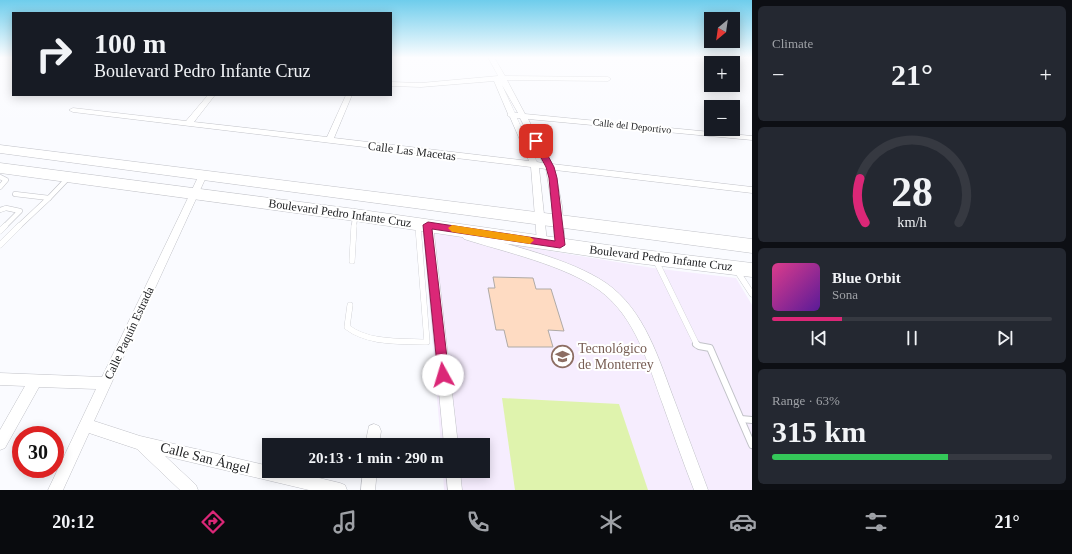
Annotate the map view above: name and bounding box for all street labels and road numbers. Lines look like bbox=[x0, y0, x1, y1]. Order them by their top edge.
street label: Calle del Deportivo bbox=[592, 116, 672, 136]
street label: Calle Las Macetas bbox=[367, 139, 457, 163]
street label: Boulevard Pedro Infante Cruz bbox=[268, 196, 412, 230]
street label: Boulevard Pedro Infante Cruz bbox=[589, 242, 733, 274]
street label: Calle Paquín Estrada bbox=[101, 284, 157, 382]
street label: Calle San Ángel bbox=[159, 439, 252, 476]

